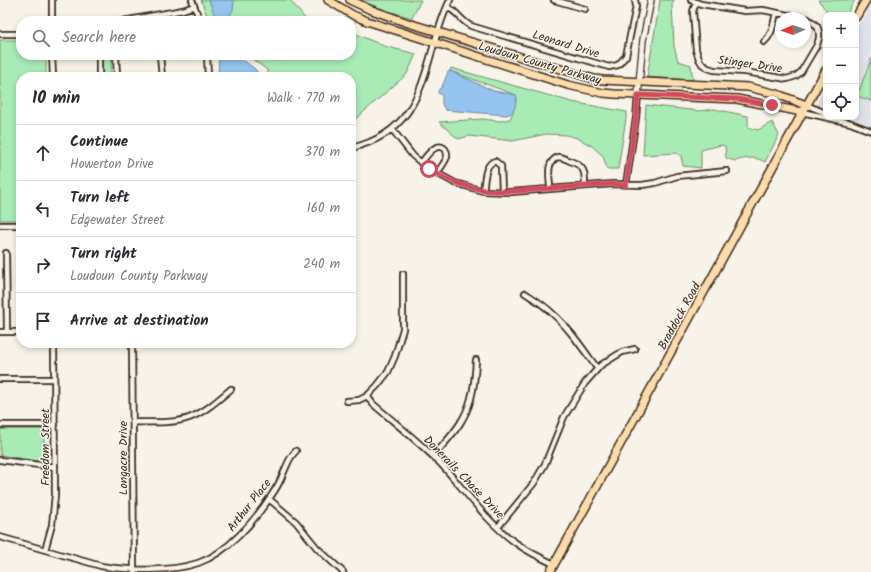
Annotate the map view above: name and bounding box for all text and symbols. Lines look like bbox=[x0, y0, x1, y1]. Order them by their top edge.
north arrow bbox=[775, 12, 811, 48]
map controls bbox=[823, 12, 859, 120]
button: + bbox=[823, 12, 859, 48]
search box bbox=[16, 16, 356, 60]
street label: Leonard Drive bbox=[530, 25, 602, 64]
text: Search here bbox=[62, 26, 136, 50]
icon: search bbox=[30, 27, 52, 49]
street label: Loudoun County Parkway bbox=[476, 37, 604, 90]
button: − bbox=[823, 48, 859, 84]
street label: Stinger Drive bbox=[716, 51, 784, 79]
button: locate bbox=[823, 84, 859, 120]
text: 10 min bbox=[32, 85, 80, 112]
text: Walk · 770 m bbox=[267, 88, 340, 109]
route end bbox=[763, 96, 781, 114]
text: Continue bbox=[70, 130, 128, 154]
icon: ahead bbox=[32, 142, 54, 164]
text: 370 m bbox=[305, 142, 340, 163]
text: Howerton Drive bbox=[70, 154, 154, 175]
route start bbox=[420, 160, 438, 178]
text: Turn left bbox=[70, 186, 130, 210]
icon: left bbox=[32, 198, 54, 220]
text: 160 m bbox=[307, 198, 340, 219]
text: Edgewater Street bbox=[70, 210, 164, 231]
text: Turn right bbox=[70, 242, 137, 266]
icon: right bbox=[32, 254, 54, 276]
text: 240 m bbox=[303, 254, 340, 275]
text: Loudoun County Parkway bbox=[70, 266, 208, 287]
street label: Braddock Road bbox=[653, 278, 706, 353]
text: Arrive at destination bbox=[70, 309, 209, 333]
icon: arrive bbox=[32, 310, 54, 332]
street label: Freedom Street bbox=[36, 408, 55, 486]
street label: Longacre Drive bbox=[114, 420, 133, 495]
street label: Donerails Chase Drive bbox=[419, 431, 509, 524]
street label: Arthur Place bbox=[223, 474, 277, 536]

